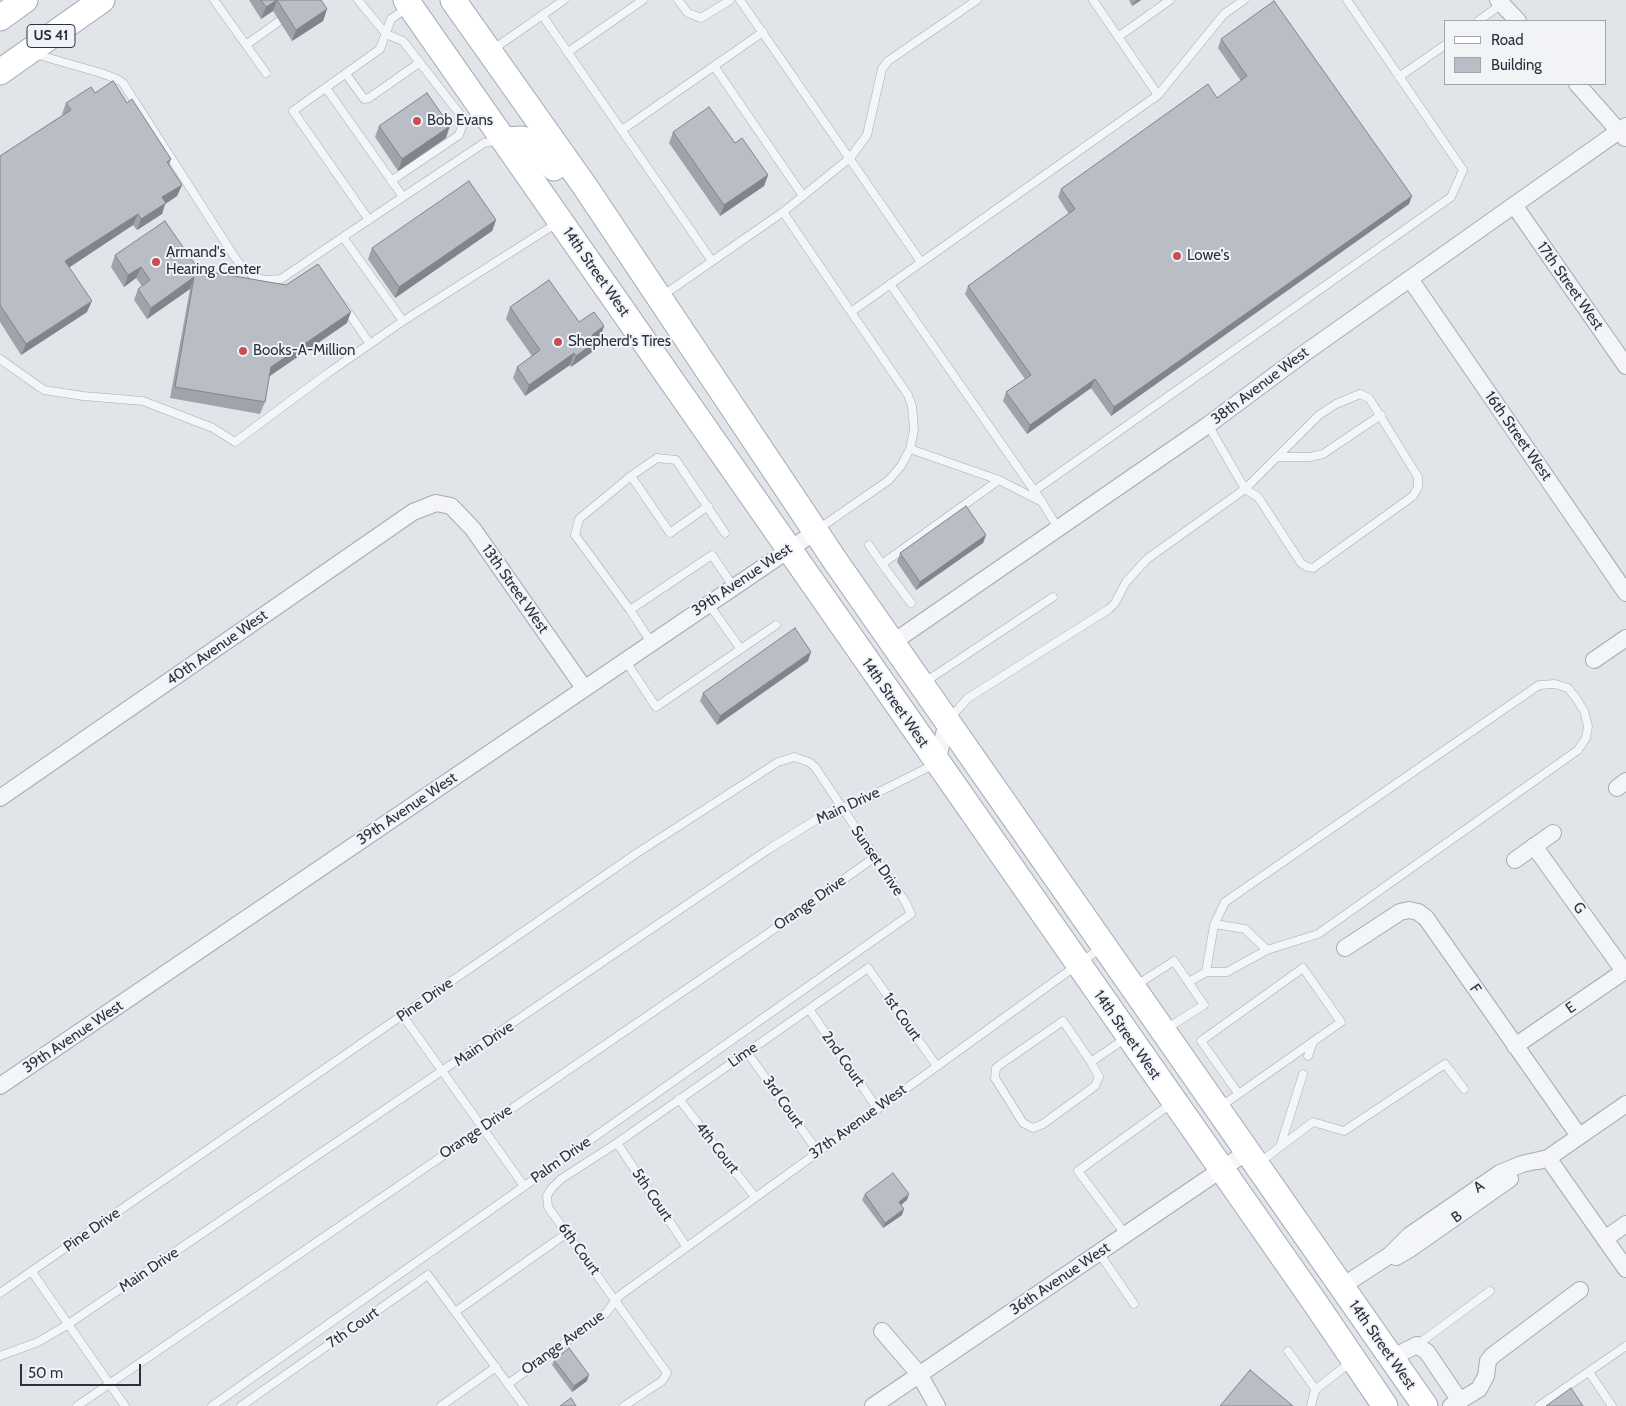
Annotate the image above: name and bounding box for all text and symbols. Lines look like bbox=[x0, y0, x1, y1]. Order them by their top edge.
legend bbox=[1444, 20, 1606, 85]
road number: US 41 bbox=[27, 24, 75, 48]
text: Road bbox=[1491, 31, 1524, 49]
text: Building bbox=[1491, 56, 1542, 74]
place label: Bob Evans bbox=[427, 112, 493, 130]
marker: Bob Evans bbox=[411, 115, 423, 127]
street label: 14th Street West bbox=[559, 224, 633, 320]
street label: 17th Street West bbox=[1533, 238, 1607, 334]
place label: Armand's Hearing Center bbox=[166, 244, 261, 279]
place label: Lowe's bbox=[1187, 247, 1229, 265]
marker: Lowe's bbox=[1171, 250, 1183, 262]
marker: Armand's Hearing Center bbox=[150, 256, 162, 268]
place label: Shepherd's Tires bbox=[568, 333, 671, 351]
marker: Shepherd's Tires bbox=[552, 336, 564, 348]
place label: Books-A-Million bbox=[253, 342, 355, 360]
street label: 38th Avenue West bbox=[1208, 344, 1312, 428]
marker: Books-A-Million bbox=[237, 345, 249, 357]
street label: 16th Street West bbox=[1481, 388, 1555, 484]
street label: 39th Avenue West bbox=[689, 540, 795, 620]
street label: 13th Street West bbox=[478, 541, 552, 637]
street label: 40th Avenue West bbox=[163, 606, 271, 690]
street label: 14th Street West bbox=[858, 655, 932, 751]
street label: 39th Avenue West bbox=[354, 769, 460, 849]
street label: Main Drive bbox=[813, 784, 883, 828]
street label: Sunset Drive bbox=[847, 822, 907, 900]
street label: Orange Drive bbox=[771, 872, 849, 934]
street label: G bbox=[1569, 899, 1589, 917]
street label: Pine Drive bbox=[393, 974, 457, 1026]
street label: F bbox=[1465, 981, 1485, 997]
street label: 14th Street West bbox=[1090, 987, 1164, 1083]
street label: 1st Court bbox=[879, 990, 925, 1044]
street label: 39th Avenue West bbox=[20, 997, 126, 1077]
street label: E bbox=[1562, 998, 1580, 1018]
street label: Main Drive bbox=[451, 1018, 517, 1070]
street label: 2nd Court bbox=[818, 1028, 868, 1090]
street label: Lime bbox=[725, 1039, 761, 1071]
street label: 3rd Court bbox=[759, 1073, 807, 1131]
street label: 37th Avenue West bbox=[806, 1081, 910, 1163]
street label: Orange Drive bbox=[436, 1101, 516, 1163]
street label: 4th Court bbox=[691, 1119, 743, 1177]
street label: Palm Drive bbox=[527, 1133, 595, 1187]
street label: 5th Court bbox=[628, 1165, 676, 1225]
street label: A bbox=[1470, 1177, 1488, 1197]
street label: Pine Drive bbox=[60, 1204, 124, 1256]
street label: B bbox=[1448, 1207, 1466, 1227]
street label: 6th Court bbox=[554, 1219, 604, 1279]
street label: 36th Avenue West bbox=[1007, 1239, 1113, 1319]
street label: Main Drive bbox=[116, 1244, 182, 1296]
street label: 14th Street West bbox=[1345, 1297, 1419, 1393]
street label: 7th Court bbox=[324, 1304, 382, 1352]
street label: Orange Avenue bbox=[518, 1307, 608, 1379]
scale bar bbox=[22, 1354, 144, 1386]
text: 50 m bbox=[28, 1364, 63, 1382]

